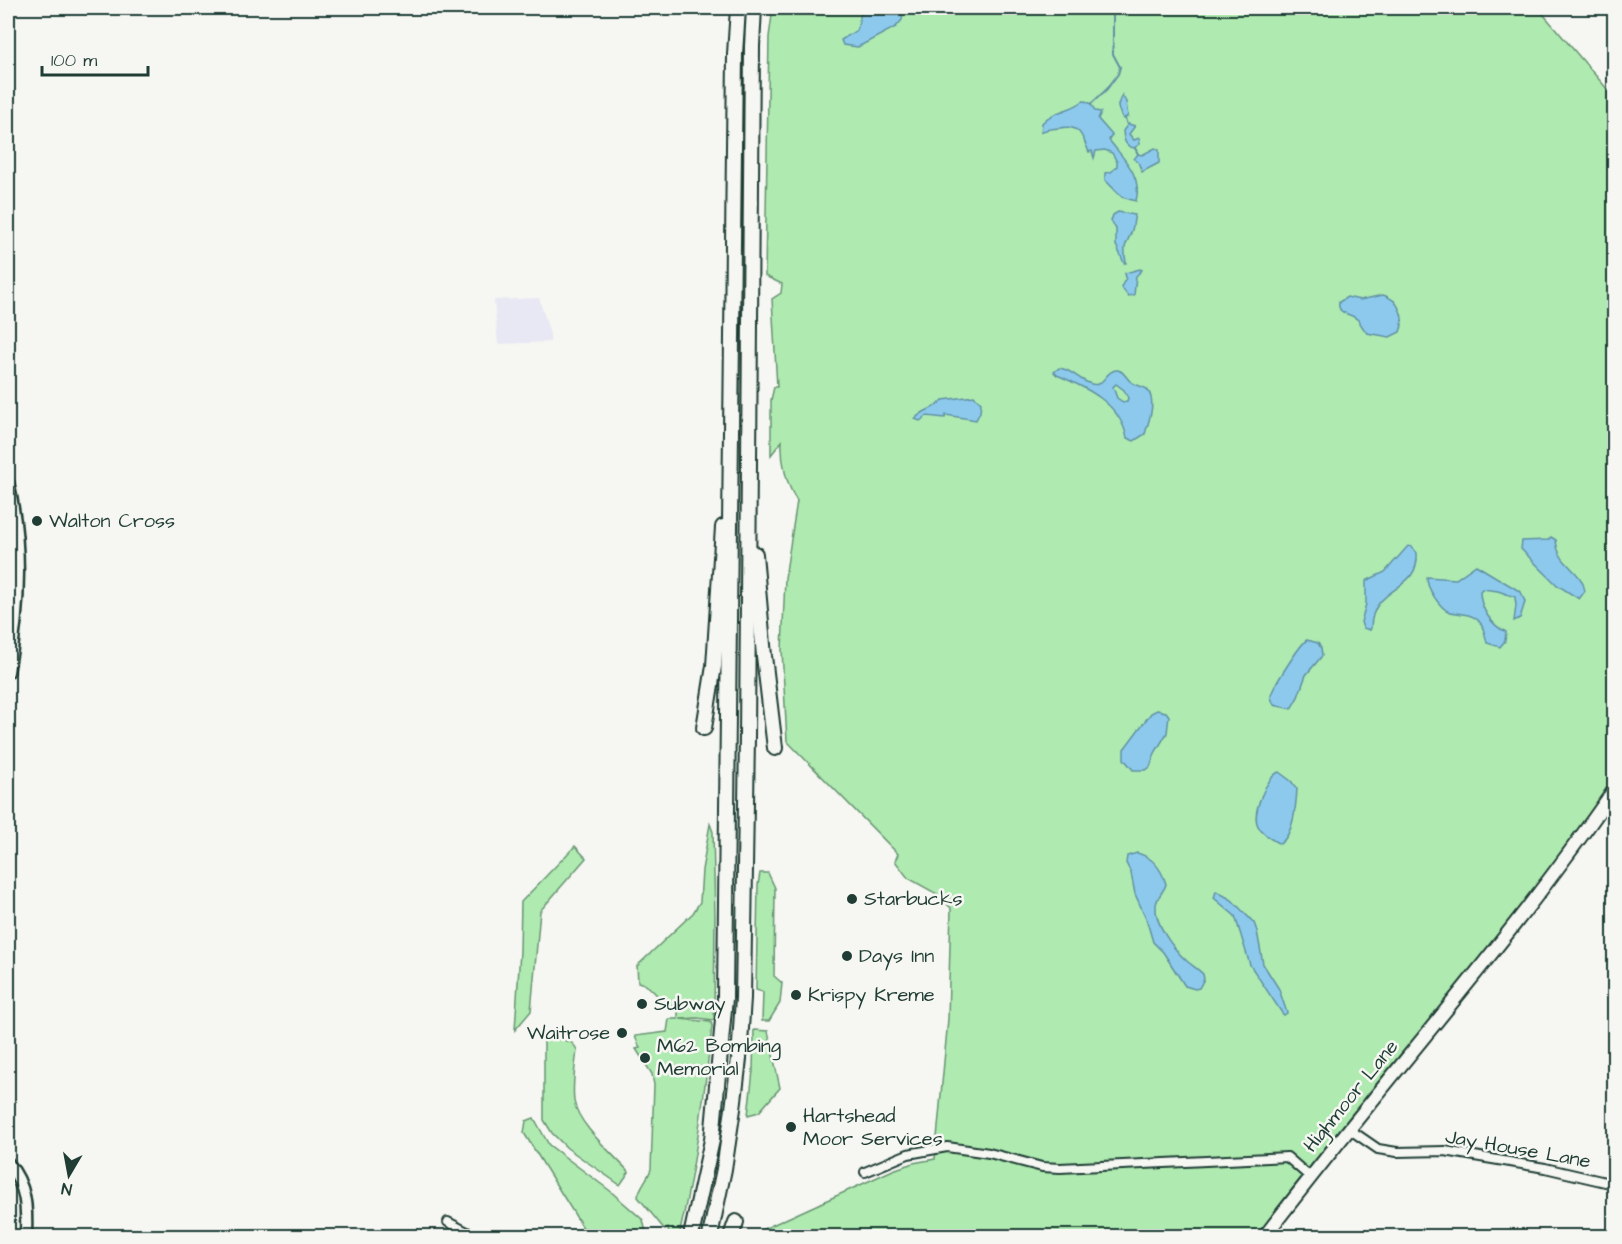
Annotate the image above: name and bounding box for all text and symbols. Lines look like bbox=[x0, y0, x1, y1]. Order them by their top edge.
scale bar bbox=[42, 39, 148, 77]
text: 100 m bbox=[51, 48, 97, 73]
place label: Walton Cross bbox=[49, 507, 175, 535]
marker: Walton Cross bbox=[30, 514, 44, 528]
place label: Starbucks bbox=[864, 885, 963, 913]
marker: Starbucks bbox=[845, 892, 859, 906]
place label: Days Inn bbox=[859, 942, 934, 971]
marker: Days Inn bbox=[840, 949, 854, 963]
place label: Krispy Kreme bbox=[808, 981, 935, 1010]
marker: Krispy Kreme bbox=[789, 988, 803, 1002]
place label: Subway bbox=[654, 990, 726, 1019]
marker: Subway bbox=[635, 997, 649, 1011]
place label: Waitrose bbox=[527, 1019, 610, 1047]
marker: Waitrose bbox=[615, 1026, 629, 1040]
place label: M62 Bombing Memorial bbox=[657, 1032, 781, 1083]
street label: Highmoor Lane bbox=[1297, 1034, 1406, 1159]
marker: M62 Bombing Memorial bbox=[638, 1051, 652, 1065]
place label: Hartshead Moor Services bbox=[803, 1102, 943, 1153]
marker: Hartshead Moor Services bbox=[784, 1120, 798, 1134]
street label: Jay House Lane bbox=[1443, 1122, 1593, 1177]
north arrow bbox=[39, 1145, 99, 1205]
text: N bbox=[60, 1177, 73, 1200]

